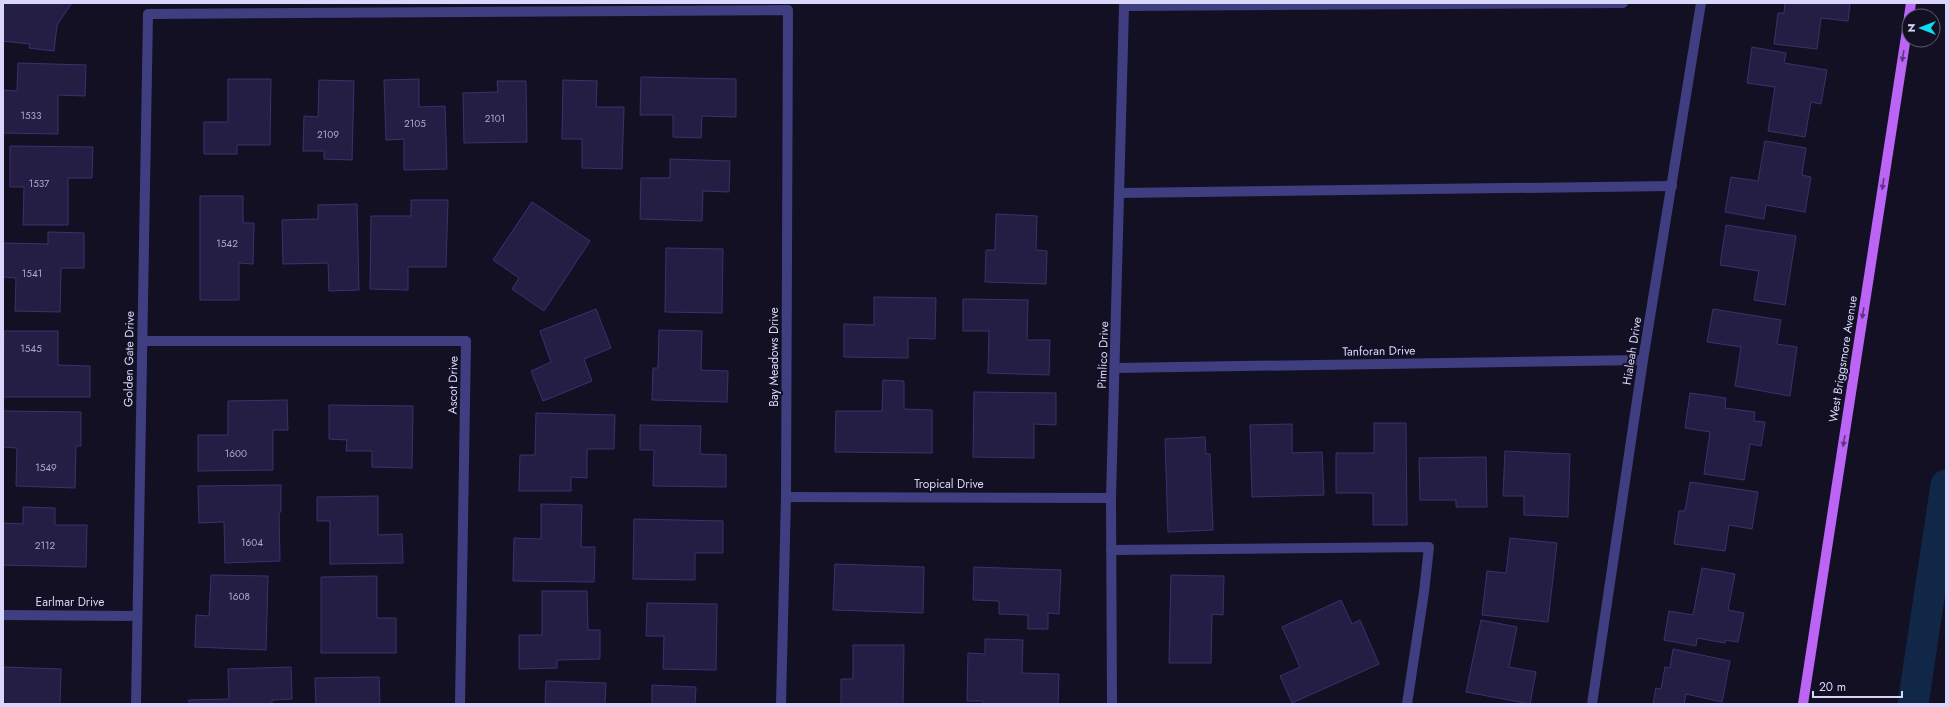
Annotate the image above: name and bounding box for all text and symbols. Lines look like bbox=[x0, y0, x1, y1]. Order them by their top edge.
north arrow bbox=[1901, 8, 1941, 48]
text: N bbox=[1903, 24, 1919, 32]
one-way arrow bbox=[1900, 50, 1906, 62]
house number: 1533 bbox=[20, 108, 42, 123]
house number: 2101 bbox=[485, 111, 505, 126]
house number: 2105 bbox=[404, 116, 426, 131]
house number: 2109 bbox=[317, 127, 339, 142]
house number: 1537 bbox=[29, 176, 50, 191]
one-way arrow bbox=[1880, 178, 1886, 190]
house number: 1542 bbox=[216, 236, 238, 251]
house number: 1541 bbox=[22, 266, 42, 281]
street label: West Briggsmore Avenue bbox=[1824, 294, 1862, 424]
street label: Bay Meadows Drive bbox=[765, 307, 783, 407]
one-way arrow bbox=[1860, 307, 1866, 319]
street label: Golden Gate Drive bbox=[119, 311, 139, 407]
street label: Hialeah Drive bbox=[1618, 316, 1646, 386]
street label: Pimlico Drive bbox=[1093, 321, 1113, 389]
house number: 1545 bbox=[20, 341, 42, 356]
street label: Tanforan Drive bbox=[1342, 341, 1416, 361]
street label: Ascot Drive bbox=[443, 356, 463, 414]
one-way arrow bbox=[1840, 435, 1846, 447]
house number: 1600 bbox=[225, 446, 247, 461]
house number: 1549 bbox=[35, 460, 57, 475]
street label: Tropical Drive bbox=[914, 475, 984, 493]
house number: 1604 bbox=[241, 535, 263, 550]
house number: 2112 bbox=[35, 538, 55, 553]
house number: 1608 bbox=[228, 589, 250, 604]
street label: Earlmar Drive bbox=[36, 593, 104, 611]
scale bar bbox=[1813, 673, 1902, 699]
text: 20 m bbox=[1819, 678, 1846, 696]

